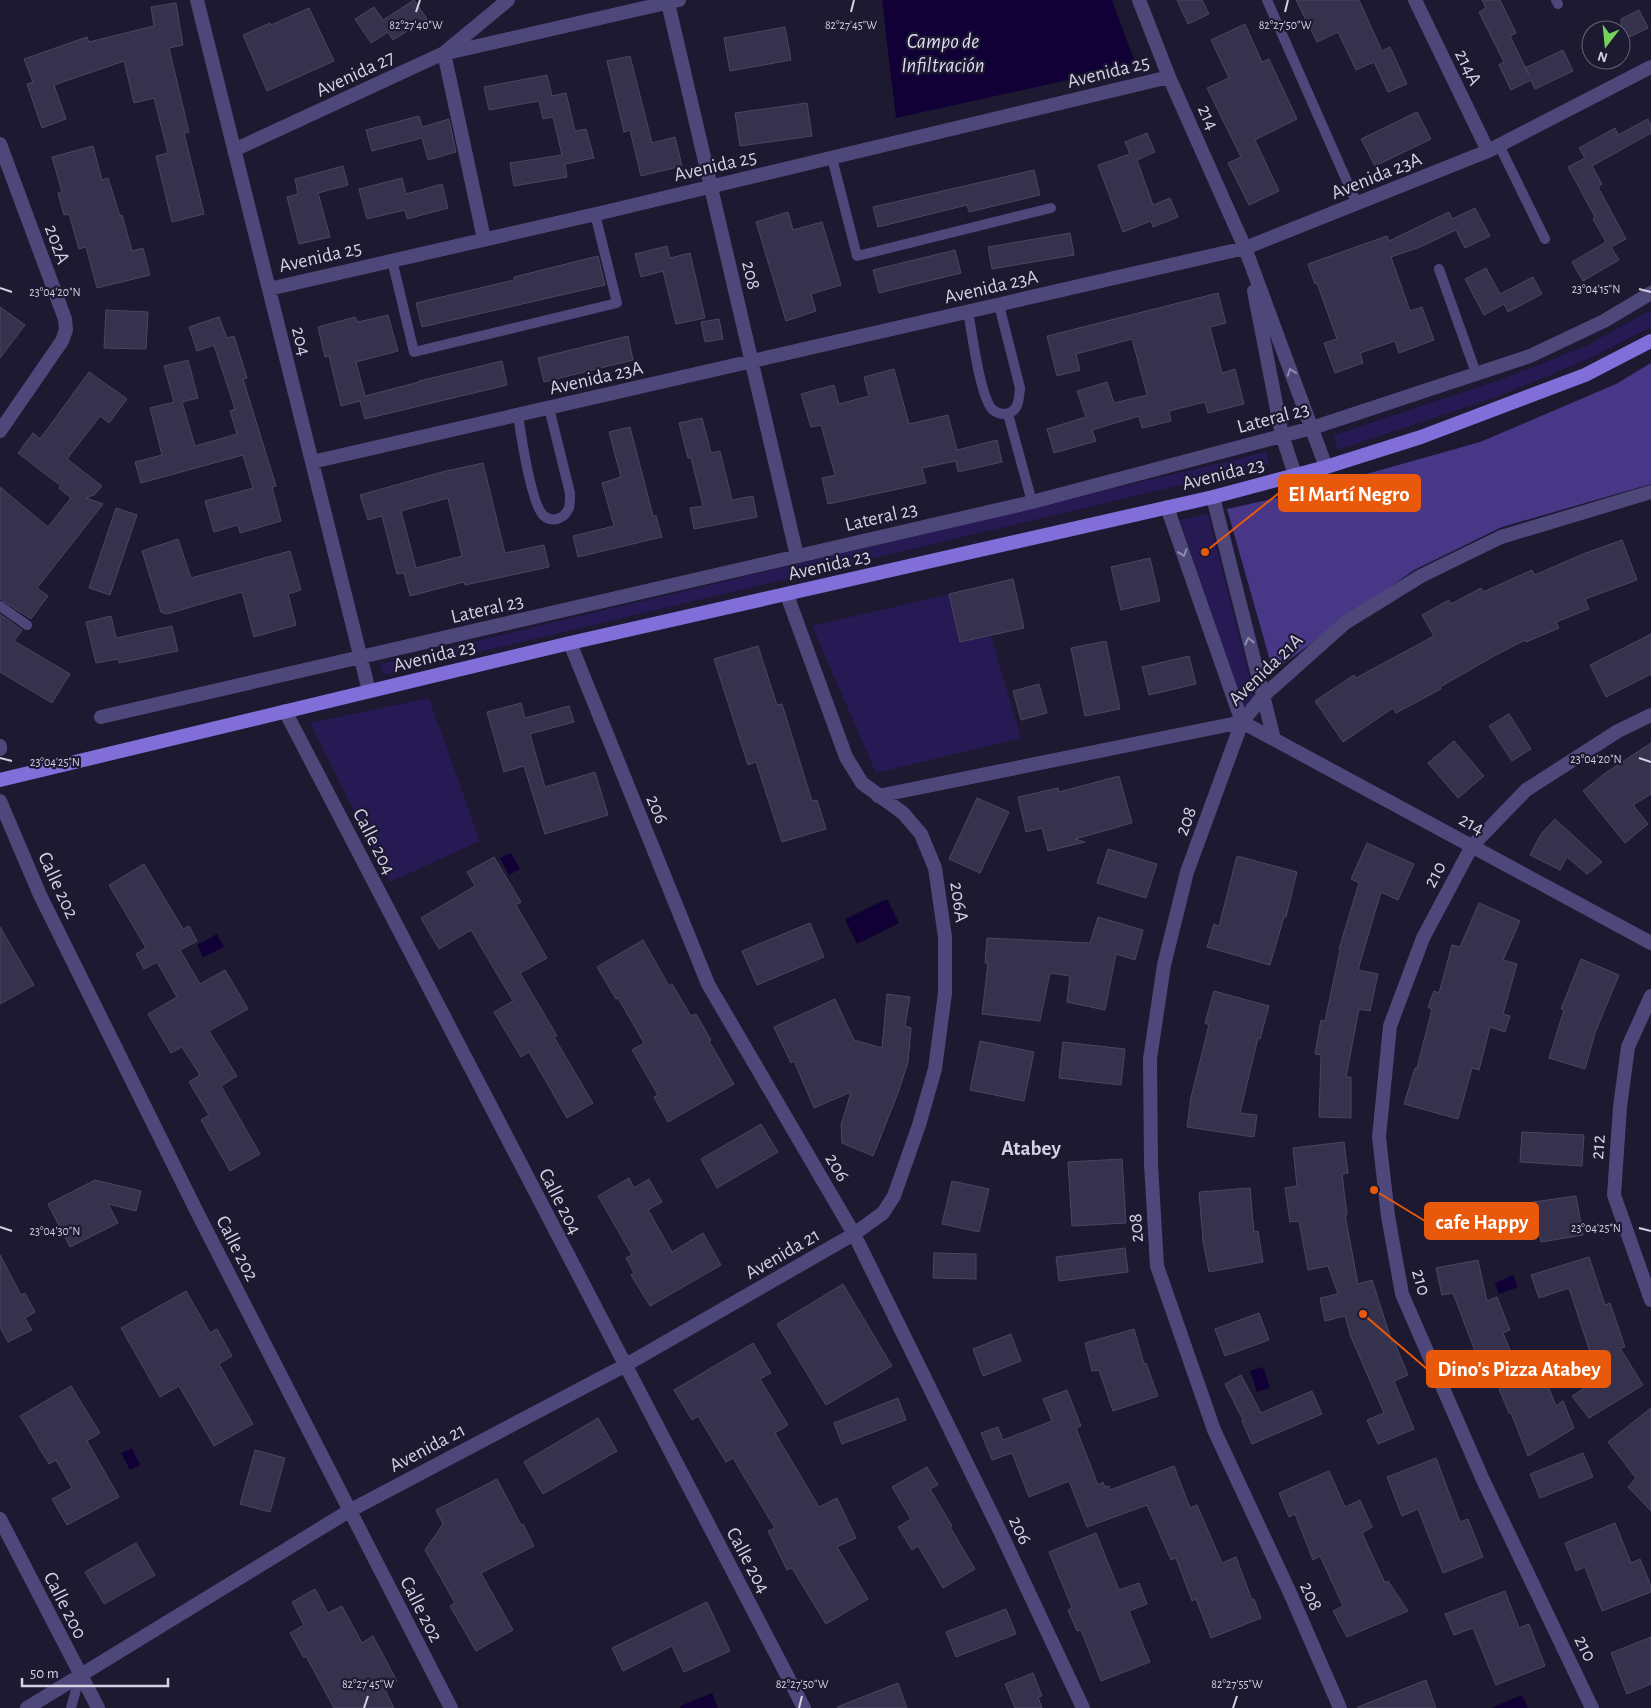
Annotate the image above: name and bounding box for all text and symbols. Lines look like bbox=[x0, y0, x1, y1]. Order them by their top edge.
text: 82°27'40"W bbox=[389, 19, 443, 31]
text: 82°27'45"W bbox=[825, 19, 877, 31]
text: 82°27'50"W bbox=[1259, 19, 1312, 31]
north arrow bbox=[1581, 20, 1631, 70]
water label: Campo de Infiltración bbox=[901, 31, 985, 76]
street label: 214A bbox=[1451, 46, 1485, 89]
street label: Avenida 27 bbox=[313, 47, 398, 101]
text: N bbox=[1596, 48, 1609, 65]
street label: Avenida 25 bbox=[1065, 52, 1151, 92]
street label: 214 bbox=[1194, 102, 1222, 133]
street label: Avenida 25 bbox=[672, 147, 758, 185]
street label: Avenida 23A bbox=[1328, 149, 1425, 203]
street label: 202A bbox=[41, 222, 74, 267]
street label: Avenida 25 bbox=[277, 238, 363, 276]
street label: 208 bbox=[738, 259, 764, 292]
street label: Avenida 23A bbox=[942, 266, 1040, 307]
text: 23°04'15"N bbox=[1572, 283, 1620, 295]
text: 23°04'20"N bbox=[29, 286, 81, 298]
street label: 204 bbox=[288, 325, 314, 358]
street label: Avenida 23A bbox=[547, 357, 645, 398]
one-way arrow bbox=[1287, 368, 1297, 377]
street label: Lateral 23 bbox=[1235, 399, 1312, 437]
street label: Avenida 23 bbox=[1180, 454, 1266, 494]
callout: El Martí Negro bbox=[1279, 475, 1420, 511]
text: El Martí Negro bbox=[1288, 484, 1410, 505]
street label: Lateral 23 bbox=[843, 499, 920, 535]
street label: Avenida 23 bbox=[786, 546, 872, 584]
one-way arrow bbox=[1177, 548, 1187, 557]
street label: Lateral 23 bbox=[449, 591, 526, 627]
street label: Avenida 21A bbox=[1225, 630, 1307, 710]
street label: Avenida 23 bbox=[391, 636, 477, 676]
one-way arrow bbox=[1244, 636, 1255, 645]
text: 23°04'20"N bbox=[1570, 753, 1622, 765]
text: 23°04'25"N bbox=[30, 756, 80, 768]
street label: 206 bbox=[642, 792, 672, 827]
street label: 208 bbox=[1172, 804, 1200, 838]
street label: Calle 204 bbox=[349, 805, 399, 878]
street label: 214 bbox=[1456, 809, 1488, 839]
street label: Calle 202 bbox=[34, 849, 82, 922]
street label: 210 bbox=[1420, 858, 1450, 891]
street label: 206A bbox=[946, 881, 972, 924]
street label: 212 bbox=[1587, 1134, 1609, 1160]
district label: Atabey bbox=[1001, 1138, 1061, 1159]
street label: 206 bbox=[821, 1150, 853, 1185]
street label: Calle 204 bbox=[535, 1165, 585, 1238]
callout: cafe Happy bbox=[1425, 1203, 1538, 1239]
street label: Calle 202 bbox=[212, 1212, 262, 1285]
text: cafe Happy bbox=[1436, 1212, 1529, 1233]
street label: 208 bbox=[1125, 1213, 1147, 1243]
text: 23°04'25"N bbox=[1571, 1222, 1621, 1234]
text: 23°04'30"N bbox=[30, 1225, 80, 1237]
street label: Avenida 21 bbox=[742, 1225, 823, 1283]
street label: 210 bbox=[1408, 1267, 1434, 1298]
callout: Dino's Pizza Atabey bbox=[1427, 1351, 1610, 1387]
text: Dino's Pizza Atabey bbox=[1437, 1359, 1601, 1380]
street label: Avenida 21 bbox=[386, 1420, 469, 1476]
street label: 206 bbox=[1005, 1513, 1035, 1548]
street label: Calle 204 bbox=[723, 1524, 774, 1597]
street label: Calle 200 bbox=[40, 1569, 90, 1642]
street label: Calle 202 bbox=[396, 1573, 446, 1646]
street label: 208 bbox=[1296, 1579, 1326, 1614]
street label: 210 bbox=[1570, 1632, 1600, 1665]
scale bar bbox=[22, 1656, 169, 1688]
text: 50 m bbox=[30, 1666, 59, 1681]
text: 82°27'45"W bbox=[342, 1678, 394, 1690]
text: 82°27'50"W bbox=[776, 1678, 829, 1690]
text: 82°27'55"W bbox=[1211, 1678, 1263, 1690]

